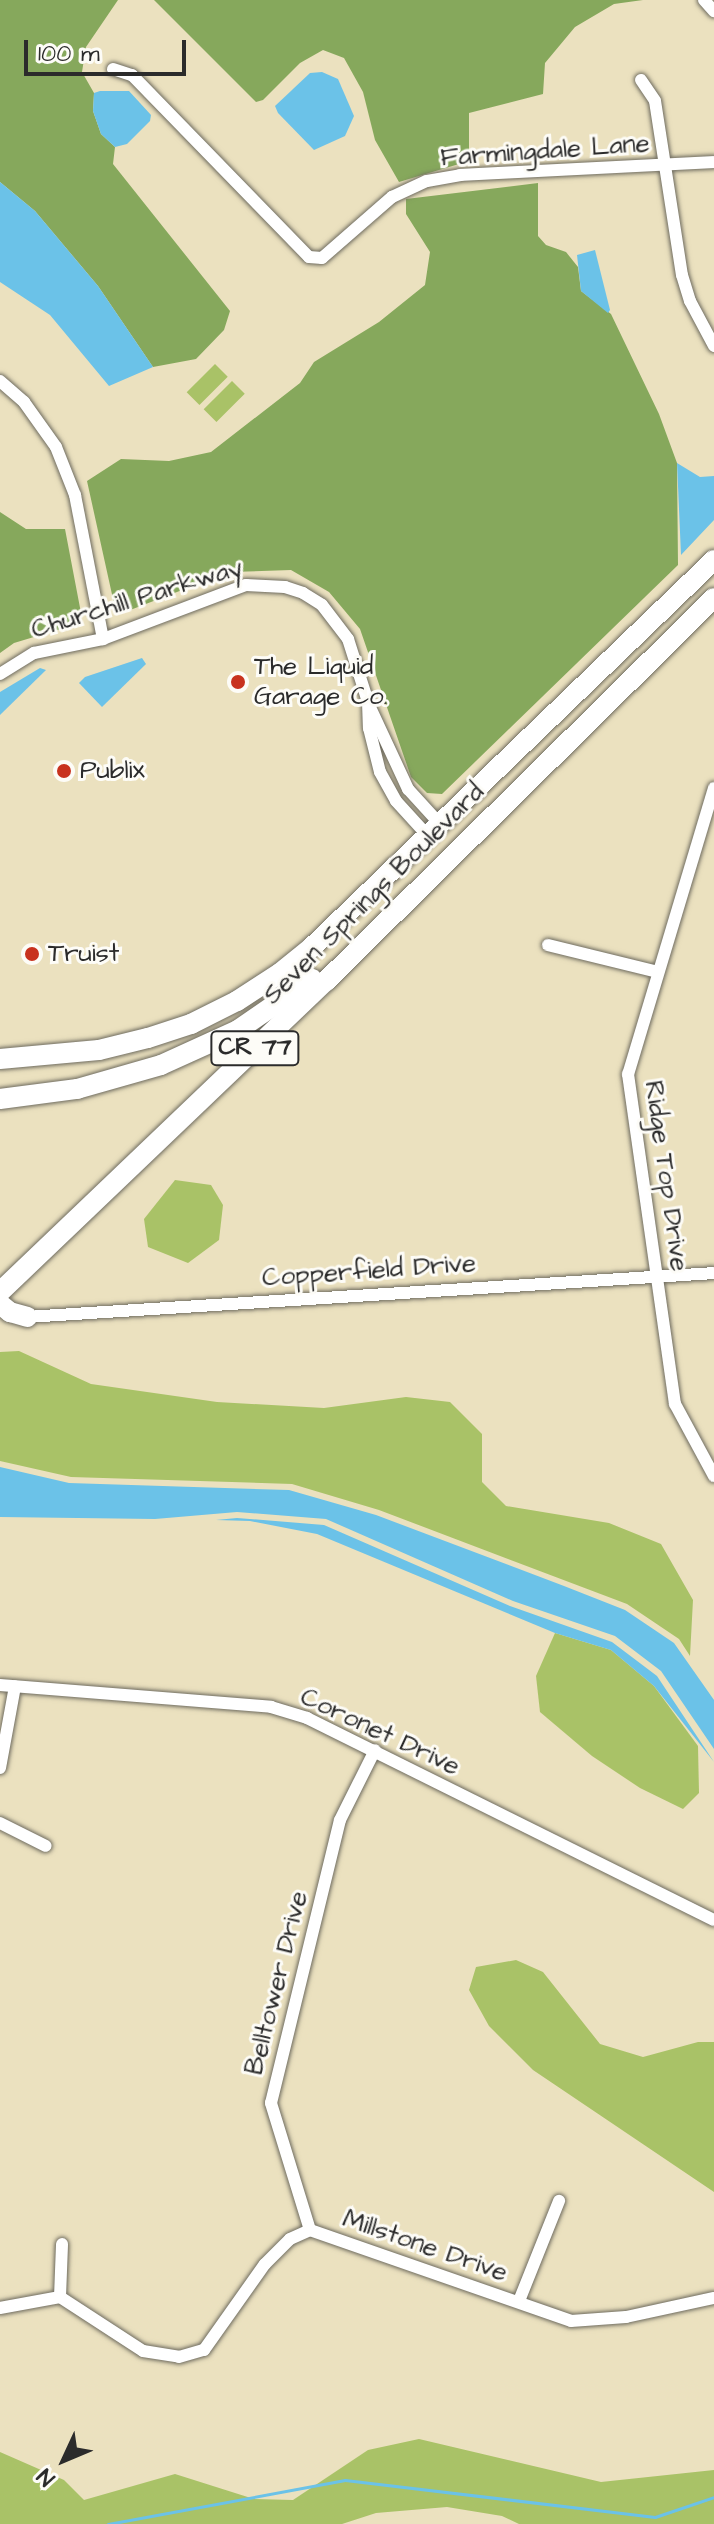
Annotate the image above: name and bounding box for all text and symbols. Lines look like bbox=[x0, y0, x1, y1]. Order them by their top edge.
scale bar bbox=[28, 24, 190, 74]
text: 100 m bbox=[38, 37, 100, 71]
street label: Farmingdale Lane bbox=[439, 128, 651, 174]
street label: Churchill Parkway bbox=[28, 552, 246, 646]
place label: The Liquid Garage Co. bbox=[254, 651, 387, 712]
marker: The Liquid Garage Co. bbox=[229, 673, 247, 691]
place label: Publix bbox=[80, 755, 145, 787]
marker: Publix bbox=[55, 762, 73, 780]
street label: Seven Springs Boulevard bbox=[257, 777, 491, 1011]
place label: Truist bbox=[48, 938, 119, 970]
marker: Truist bbox=[23, 945, 41, 963]
road number: CR 77 bbox=[209, 1028, 301, 1068]
street label: Ridge Top Drive bbox=[637, 1079, 695, 1273]
street label: Copperfield Drive bbox=[261, 1248, 477, 1294]
street label: Coronet Drive bbox=[295, 1681, 465, 1783]
street label: Belltower Drive bbox=[239, 1888, 315, 2078]
street label: Millstone Drive bbox=[339, 2203, 511, 2289]
north arrow bbox=[24, 2420, 104, 2500]
text: N bbox=[30, 2461, 62, 2493]

